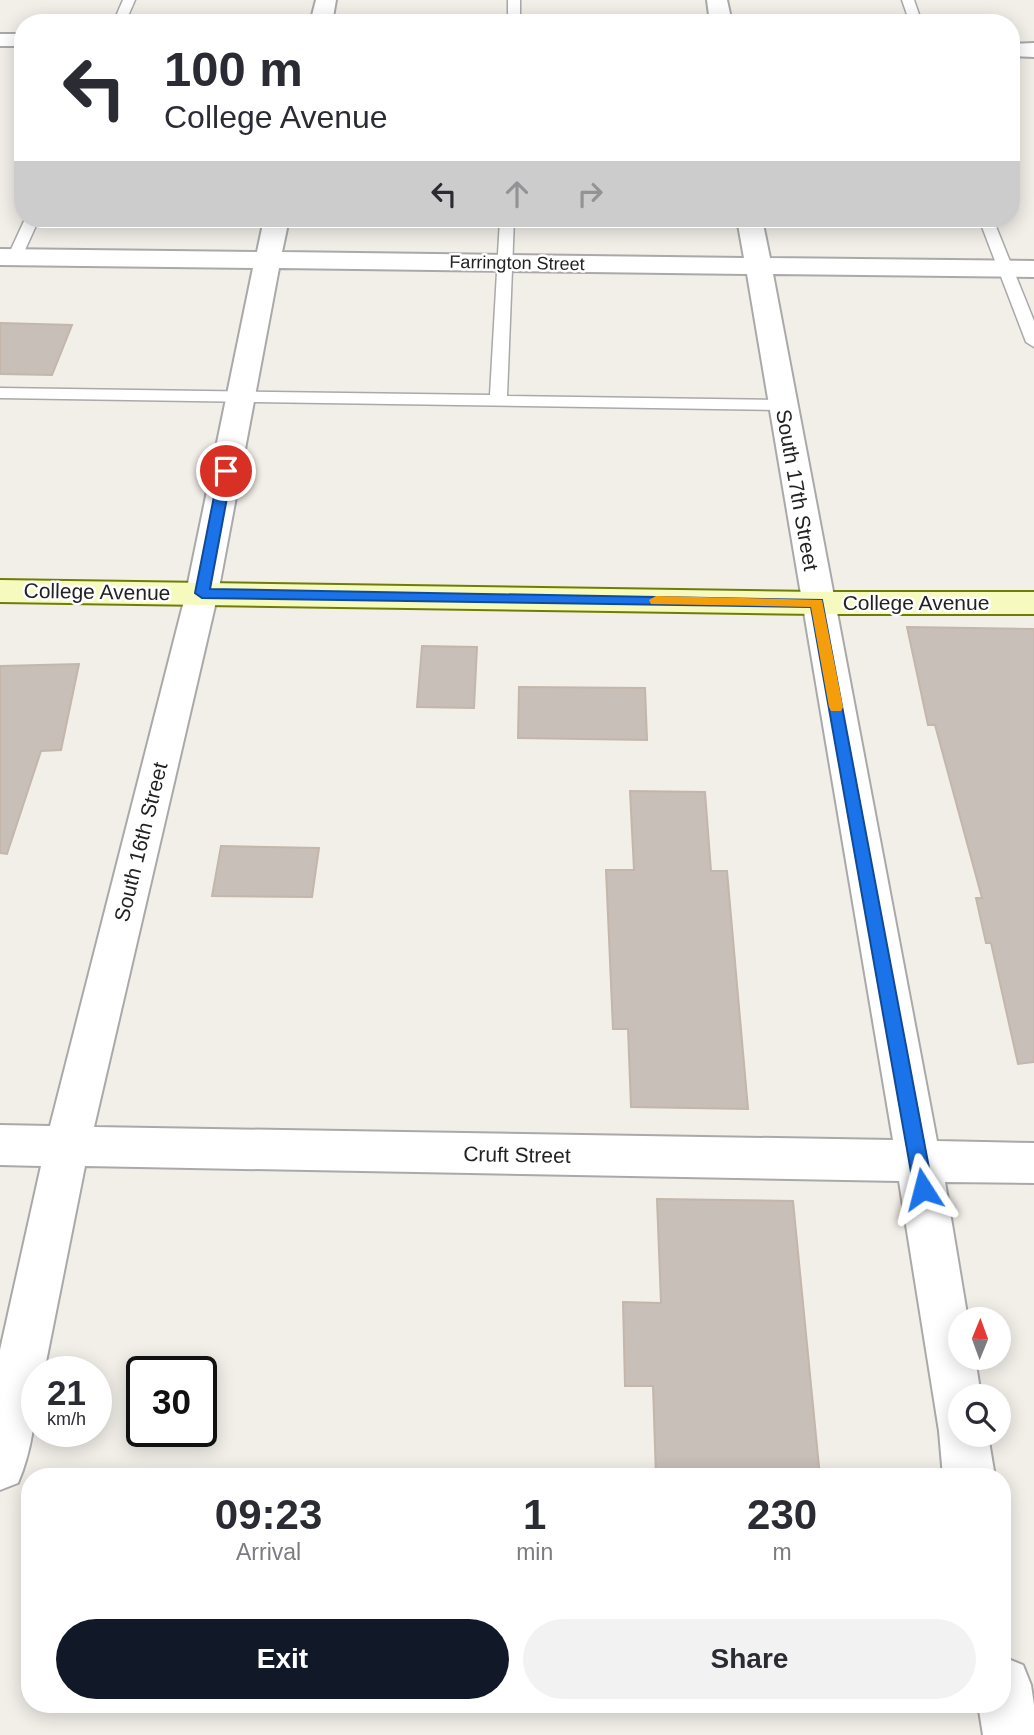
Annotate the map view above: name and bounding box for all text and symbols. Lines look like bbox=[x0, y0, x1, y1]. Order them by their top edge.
icon: left bbox=[49, 42, 140, 133]
text: 100 m bbox=[164, 42, 303, 96]
text: College Avenue bbox=[164, 99, 388, 135]
icon: left bbox=[425, 175, 463, 213]
icon: ahead bbox=[498, 175, 536, 213]
icon: right bbox=[571, 175, 609, 213]
street label: Farrington Street bbox=[449, 252, 585, 274]
street label: South 17th Street bbox=[772, 407, 823, 573]
pin bbox=[196, 441, 256, 501]
icon: arrive bbox=[207, 452, 245, 490]
street label: College Avenue bbox=[23, 579, 171, 604]
street label: College Avenue bbox=[843, 591, 989, 614]
street label: South 16th Street bbox=[110, 760, 171, 924]
street label: Cruft Street bbox=[463, 1142, 571, 1167]
position arrow bbox=[886, 1152, 960, 1226]
north arrow bbox=[948, 1307, 1012, 1370]
map controls bbox=[948, 1307, 1011, 1447]
speed limit sign: 30 bbox=[126, 1356, 217, 1447]
text: 21 bbox=[47, 1373, 86, 1412]
button: search bbox=[948, 1384, 1011, 1447]
text: km/h bbox=[47, 1409, 86, 1429]
text: 09:23 bbox=[215, 1491, 322, 1538]
text: 1 bbox=[523, 1491, 546, 1538]
text: 230 bbox=[747, 1491, 817, 1538]
text: Arrival bbox=[236, 1539, 301, 1565]
text: min bbox=[516, 1539, 553, 1565]
text: m bbox=[773, 1539, 792, 1565]
button: Exit bbox=[56, 1619, 509, 1699]
button: Share bbox=[523, 1619, 976, 1699]

